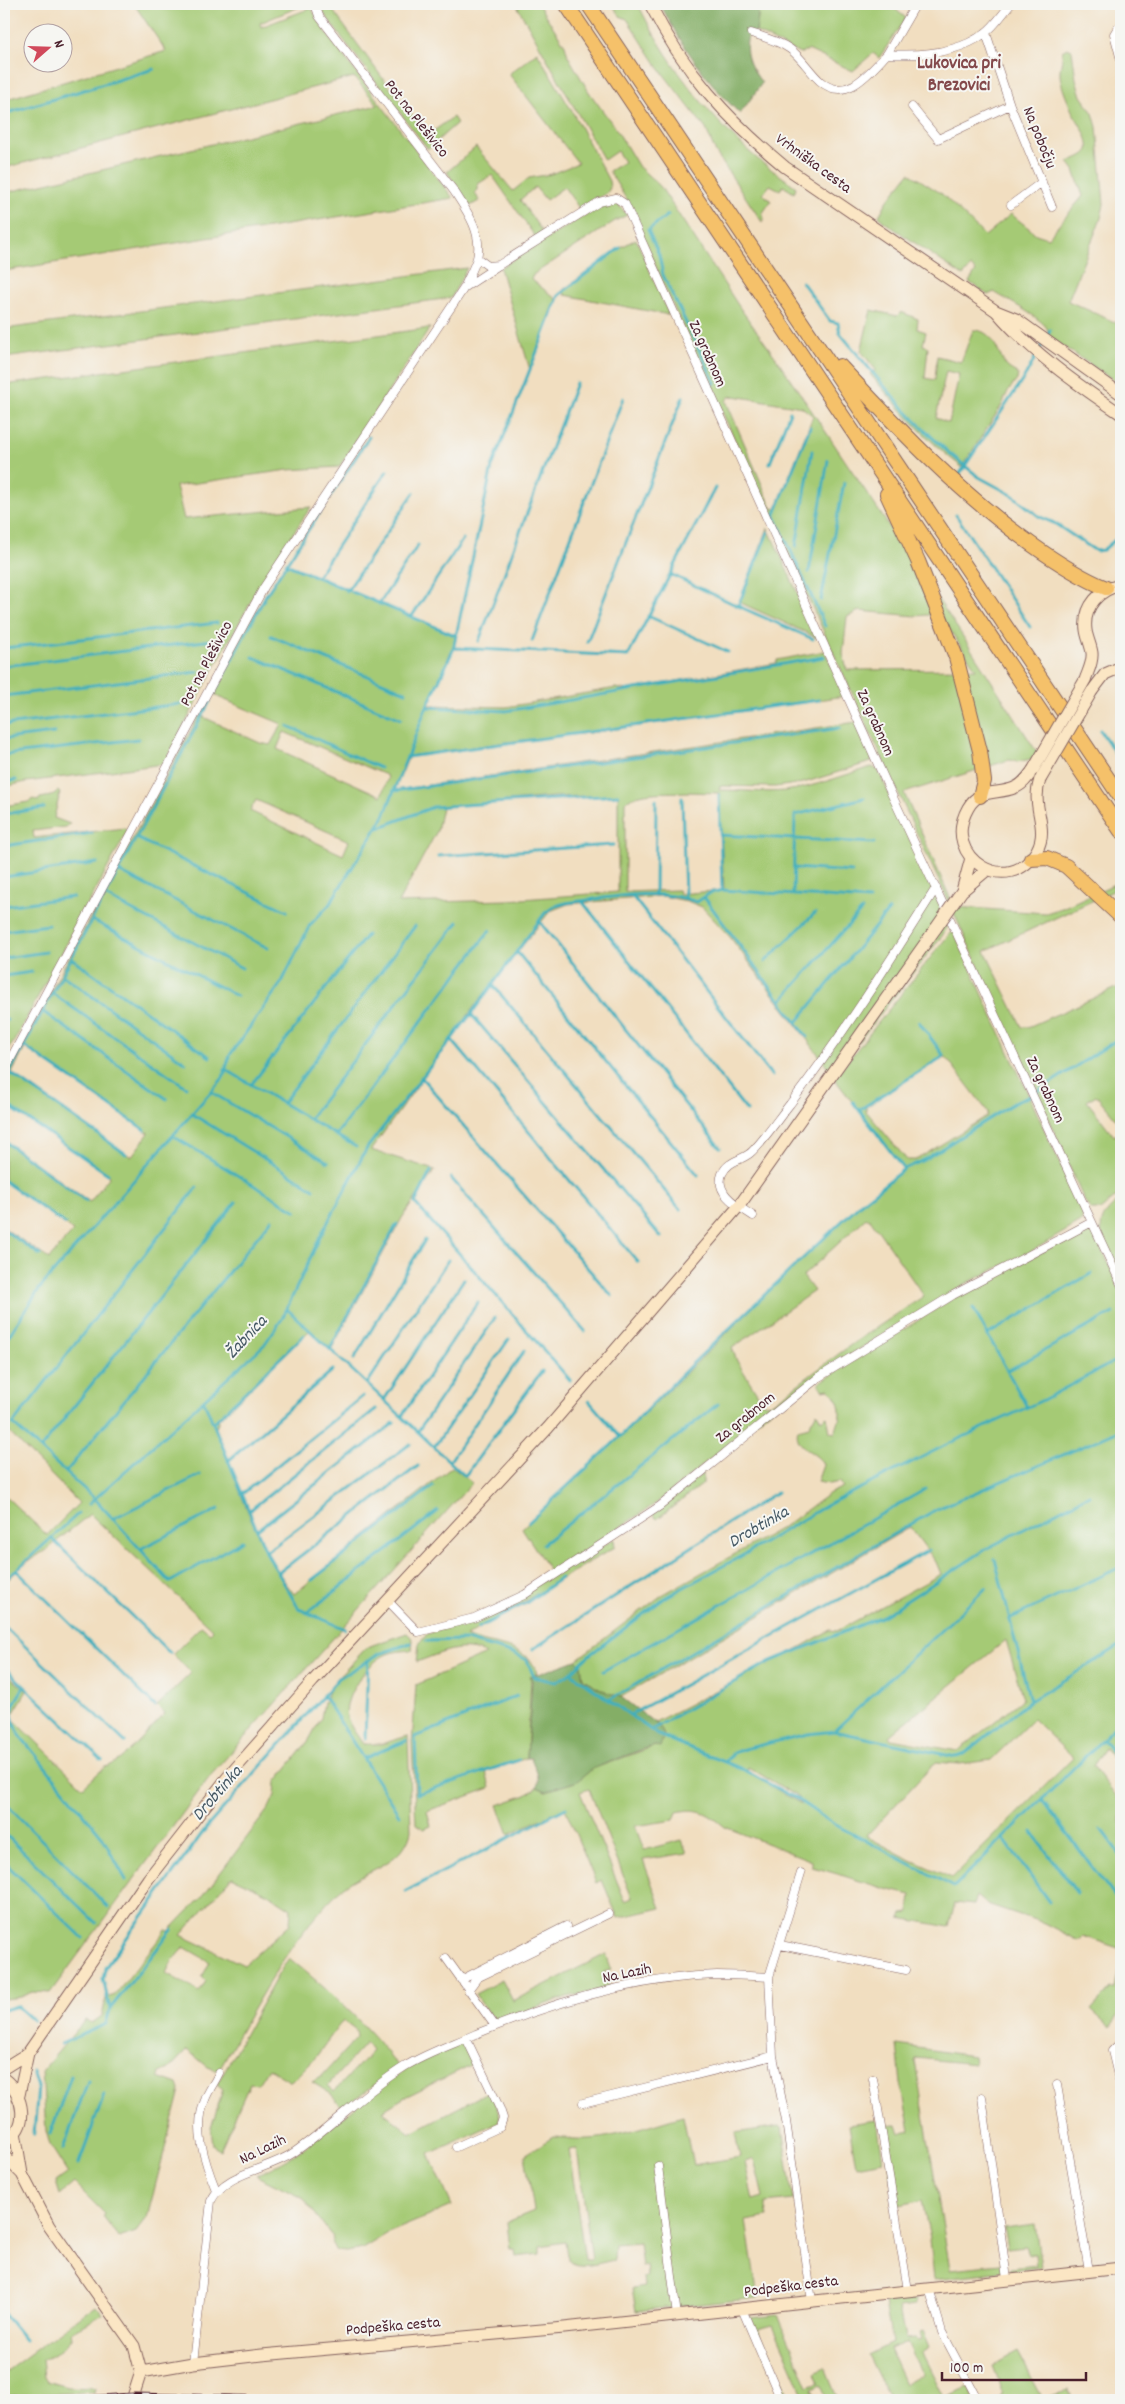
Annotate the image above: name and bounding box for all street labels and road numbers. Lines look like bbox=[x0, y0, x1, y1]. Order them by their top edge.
street label: Pot na Plešivico bbox=[378, 75, 454, 163]
street label: Na pobočju bbox=[1016, 103, 1062, 173]
street label: Vrhniška cesta bbox=[770, 128, 856, 200]
street label: Za grabnom bbox=[682, 317, 732, 391]
street label: Pot na Plešivico bbox=[175, 617, 239, 711]
street label: Za grabnom bbox=[850, 686, 900, 760]
street label: Za grabnom bbox=[1020, 1053, 1070, 1127]
street label: Za grabnom bbox=[711, 1387, 781, 1449]
street label: Na Lazih bbox=[601, 1958, 653, 1990]
street label: Na Lazih bbox=[236, 2129, 290, 2171]
street label: Podpeška cesta bbox=[743, 2270, 840, 2304]
street label: Podpeška cesta bbox=[345, 2311, 442, 2343]

